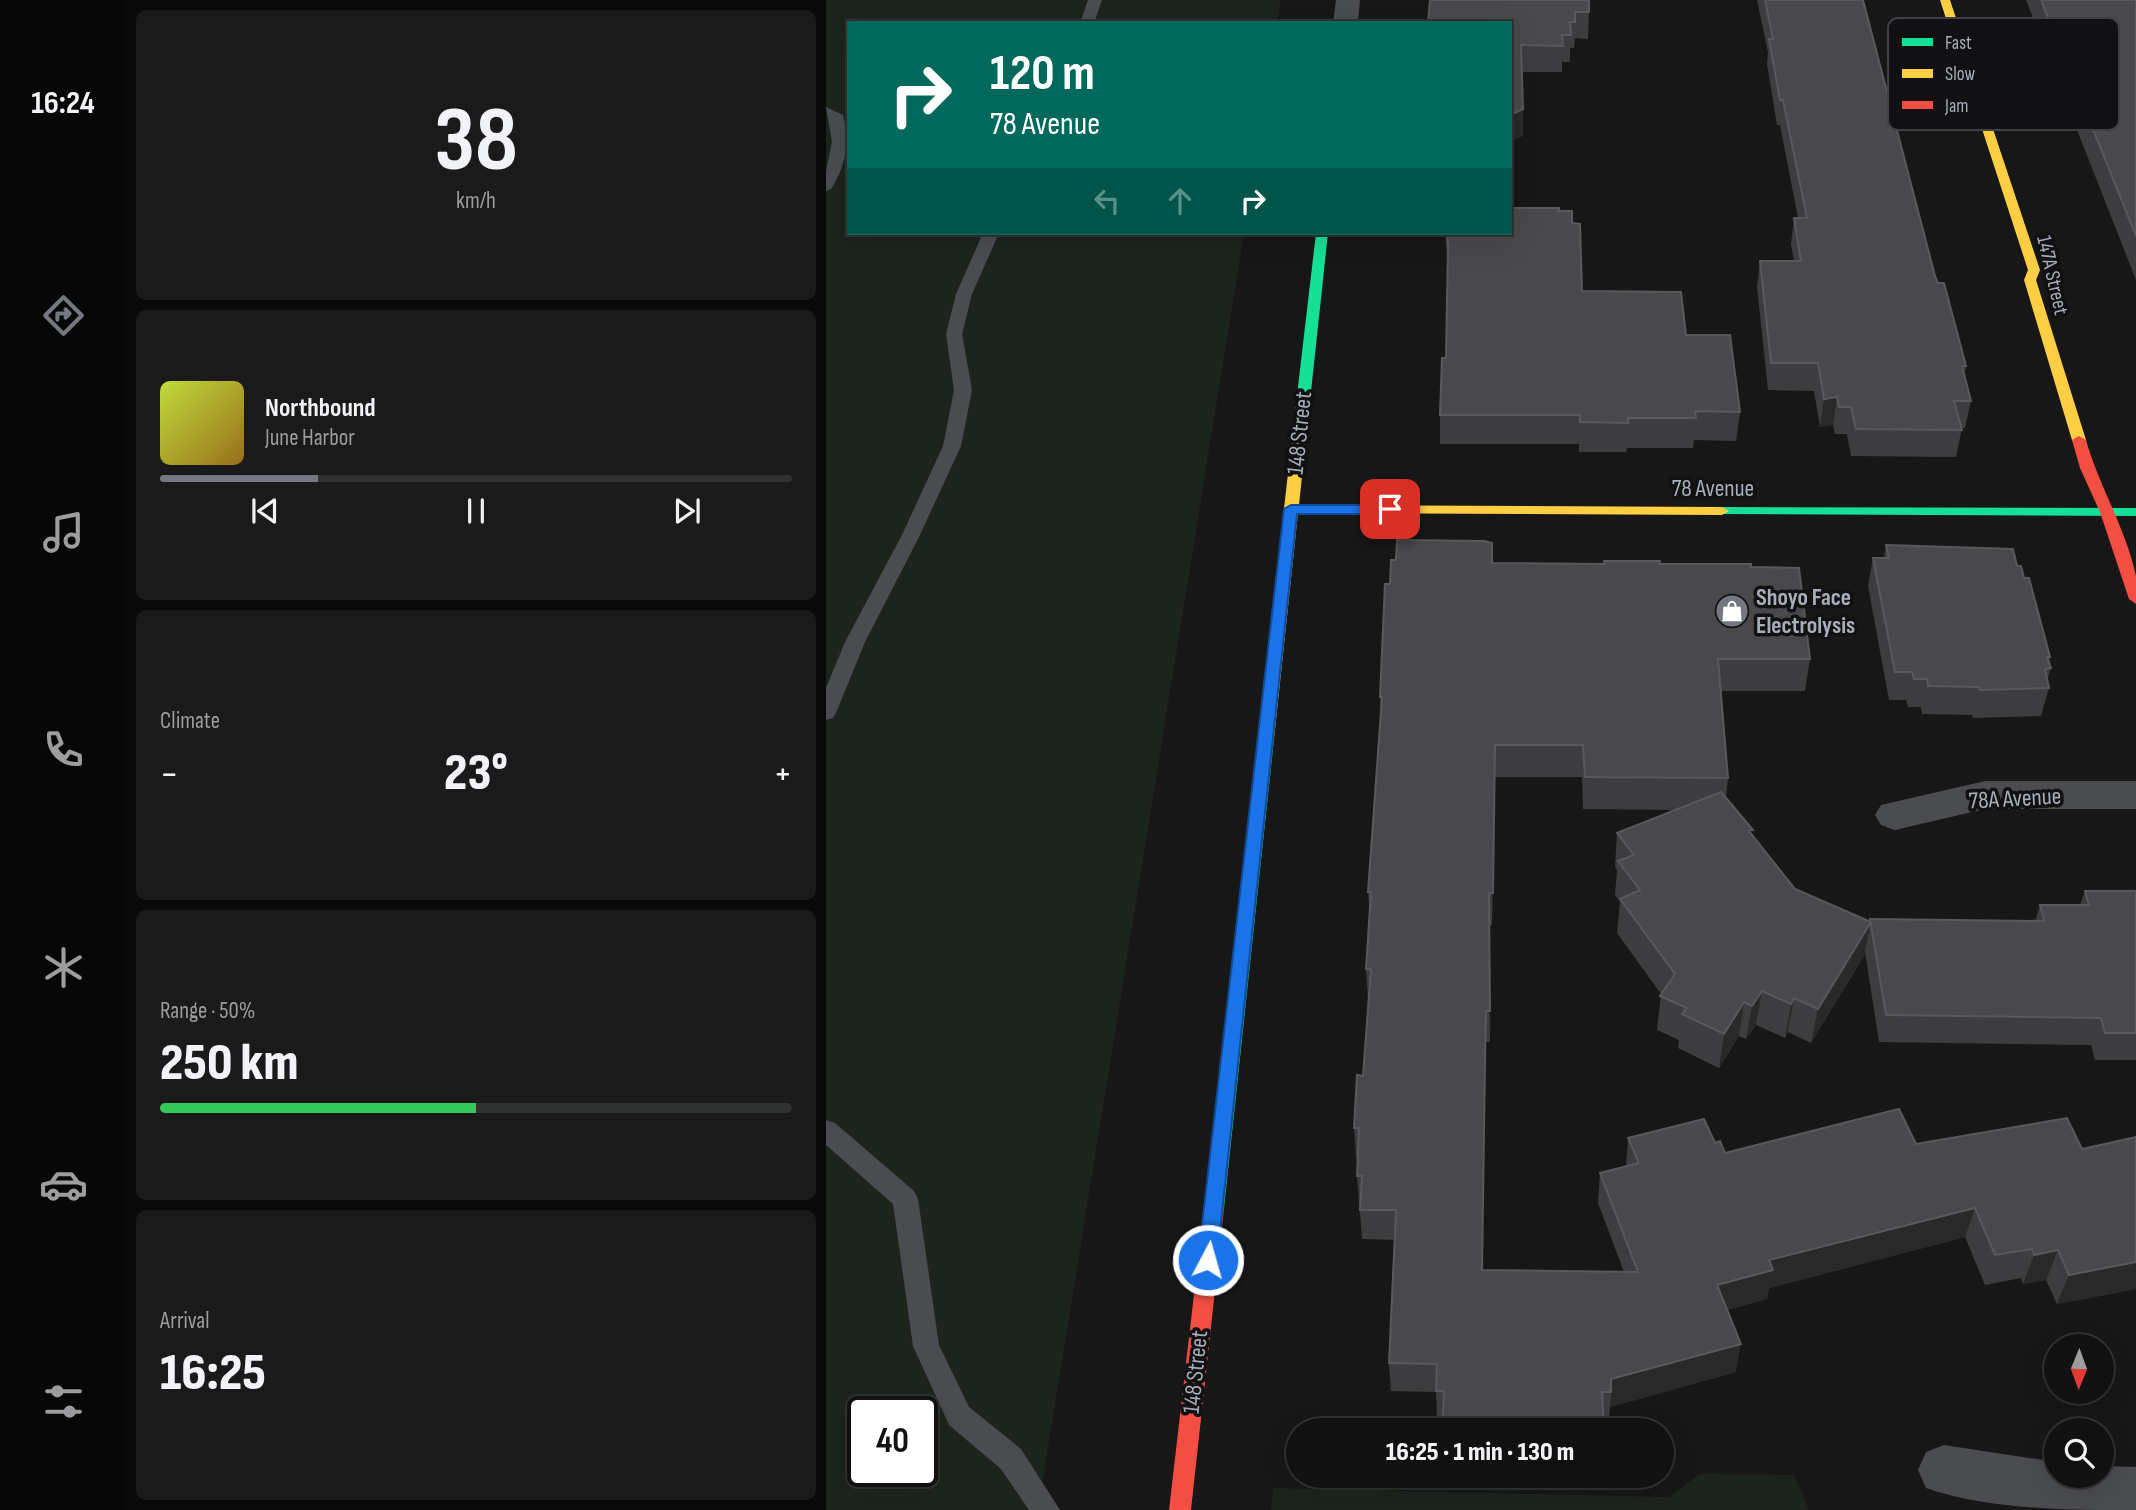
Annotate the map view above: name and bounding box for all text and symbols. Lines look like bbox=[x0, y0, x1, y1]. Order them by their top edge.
legend bbox=[1888, 18, 2119, 130]
text: Fast bbox=[1945, 32, 1972, 55]
text: 120 m bbox=[990, 45, 1095, 104]
icon: right bbox=[875, 49, 966, 140]
text: Slow bbox=[1945, 63, 1975, 86]
text: 16:24 bbox=[31, 84, 95, 123]
text: 38 bbox=[434, 87, 518, 196]
text: Jam bbox=[1944, 95, 1968, 118]
text: 78 Avenue bbox=[990, 105, 1100, 144]
icon: left bbox=[1088, 182, 1126, 220]
icon: ahead bbox=[1161, 182, 1199, 220]
icon: right bbox=[1234, 182, 1272, 220]
text: km/h bbox=[456, 187, 496, 215]
street label: 147A Street bbox=[2031, 233, 2074, 317]
icon: directions bbox=[39, 291, 88, 340]
street label: 148 Street bbox=[1281, 390, 1318, 476]
text: Northbound bbox=[265, 393, 376, 424]
text: June Harbor bbox=[265, 424, 355, 452]
street label: 78 Avenue bbox=[1672, 474, 1754, 503]
pin bbox=[1360, 479, 1420, 539]
icon: arrive bbox=[1371, 490, 1409, 528]
icon: previous bbox=[246, 492, 284, 530]
icon: pause bbox=[457, 492, 495, 530]
icon: next bbox=[668, 492, 706, 530]
icon: music bbox=[39, 508, 88, 557]
place label: Shoyo Face Electrolysis bbox=[1756, 583, 1855, 640]
shop icon: Shoyo Face Electrolysis bbox=[1713, 592, 1751, 630]
text: Climate bbox=[160, 707, 220, 735]
icon: phone bbox=[39, 725, 88, 774]
text: 23° bbox=[444, 742, 508, 805]
text: − bbox=[160, 752, 179, 797]
text: + bbox=[773, 752, 792, 797]
street label: 78A Avenue bbox=[1968, 782, 2062, 815]
icon: climate bbox=[39, 943, 88, 992]
text: Range · 50% bbox=[160, 997, 255, 1025]
text: 250 km bbox=[160, 1032, 298, 1095]
icon: car bbox=[39, 1160, 88, 1209]
position arrow bbox=[1171, 1223, 1245, 1297]
text: Arrival bbox=[160, 1307, 209, 1335]
street label: 148 Street bbox=[1177, 1329, 1214, 1415]
north arrow bbox=[2044, 1334, 2114, 1404]
map controls bbox=[2044, 1334, 2114, 1488]
text: 16:25 bbox=[160, 1342, 266, 1405]
icon: filters bbox=[39, 1377, 88, 1426]
speed limit sign: 40 bbox=[847, 1396, 938, 1487]
button: search bbox=[2044, 1418, 2114, 1488]
text: 16:25 · 1 min · 130 m bbox=[1386, 1437, 1574, 1468]

